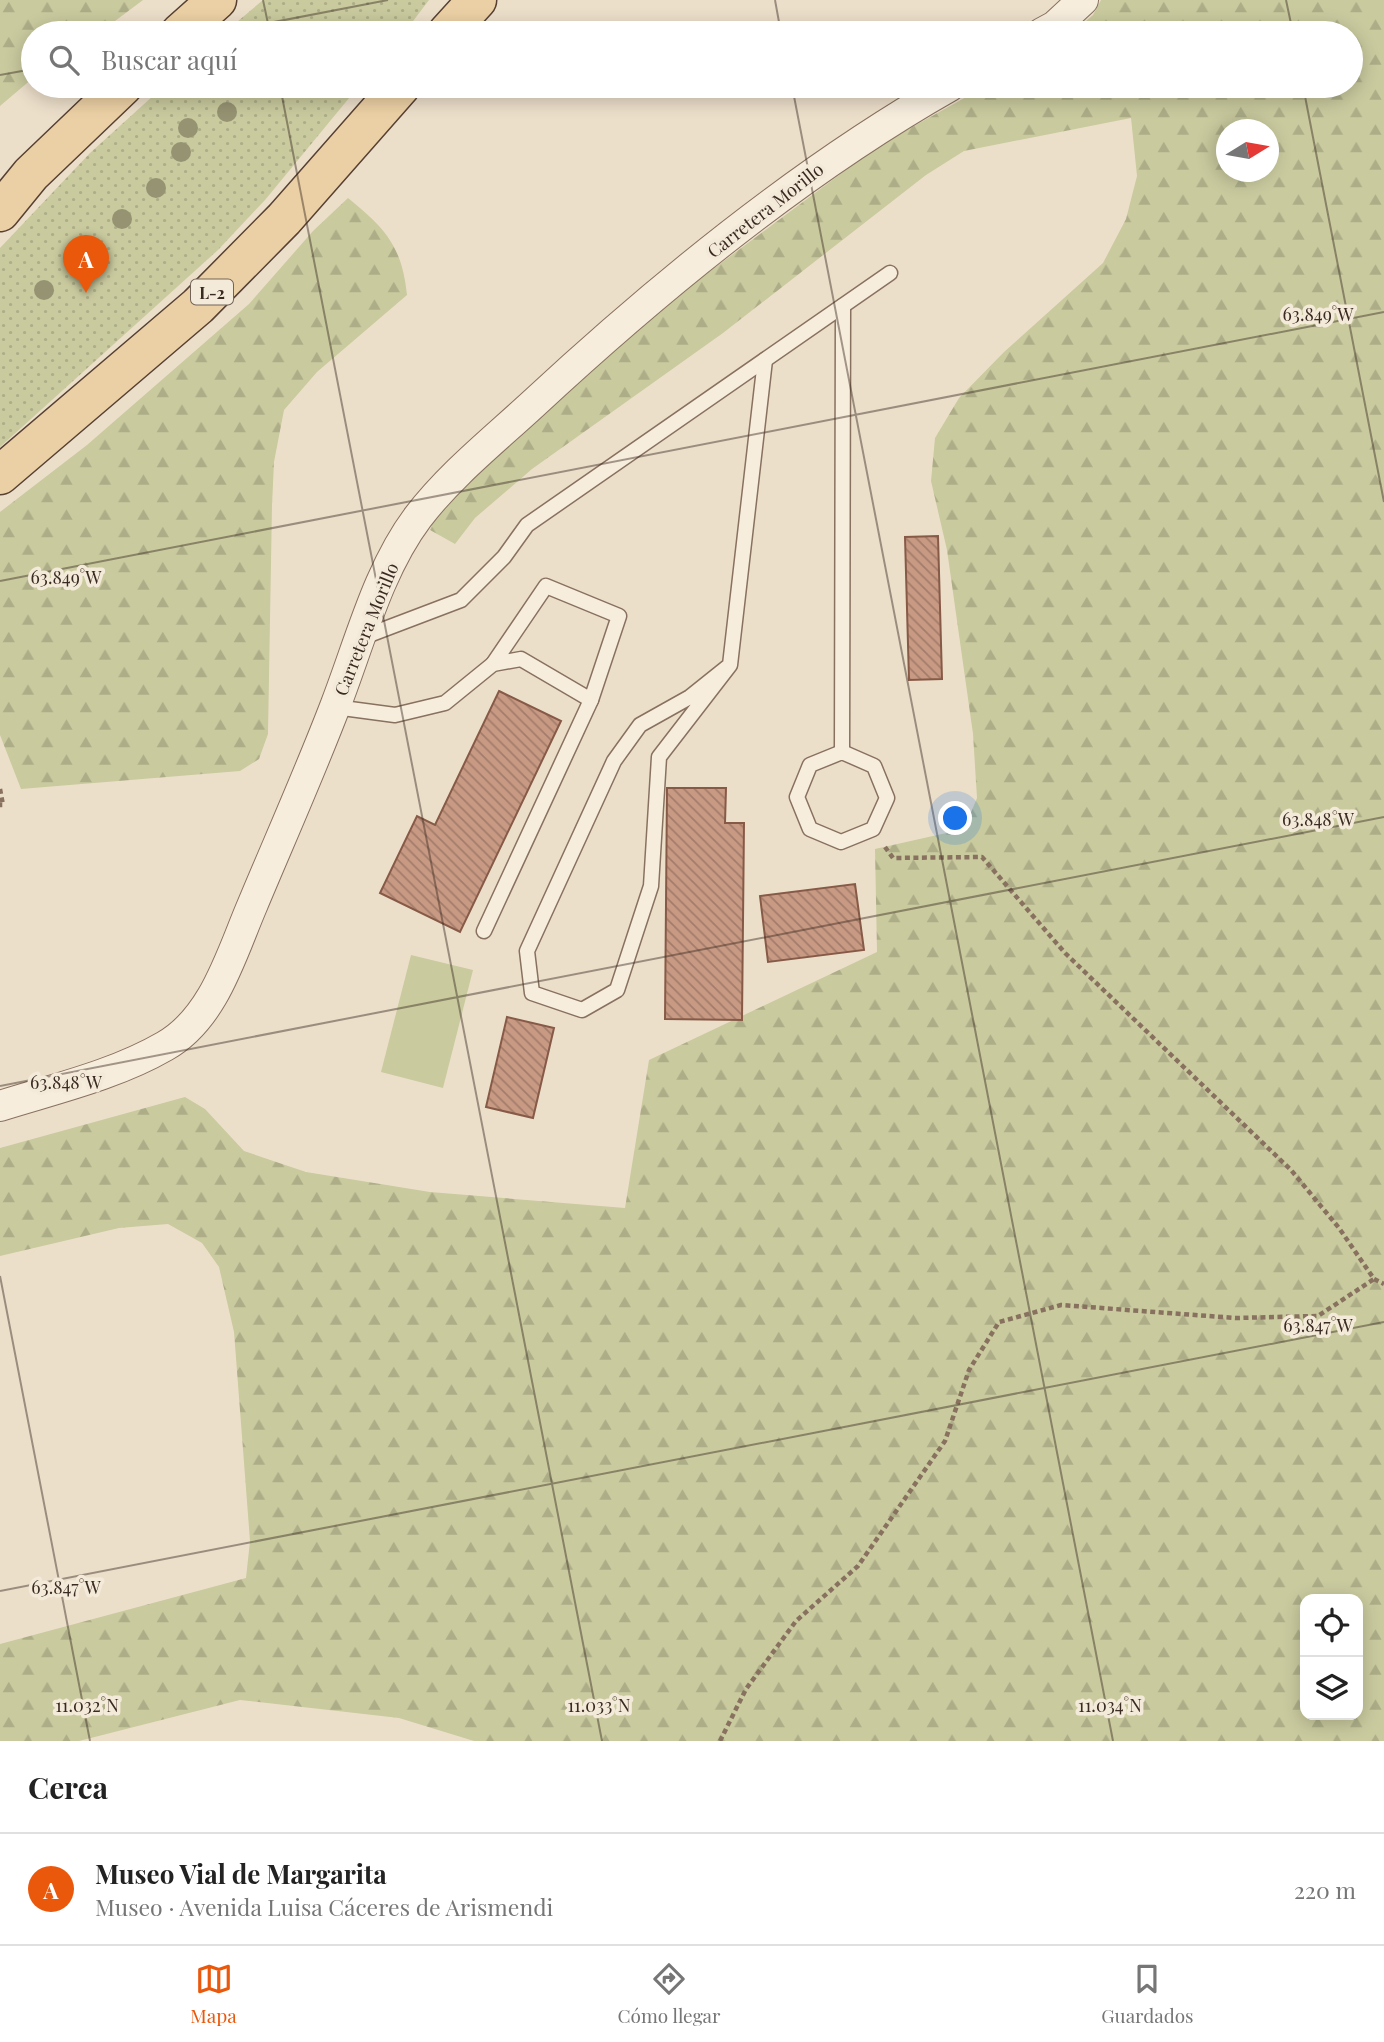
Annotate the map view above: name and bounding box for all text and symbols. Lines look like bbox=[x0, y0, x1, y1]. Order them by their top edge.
search box bbox=[21, 21, 1363, 98]
icon: search bbox=[45, 41, 83, 79]
text: Buscar aquí bbox=[101, 42, 237, 77]
north arrow bbox=[1216, 119, 1279, 182]
street label: Carretera Morillo bbox=[702, 157, 828, 263]
pin: A bbox=[63, 235, 109, 293]
road number: L-2 bbox=[191, 280, 233, 304]
text: 63.849°W bbox=[1282, 302, 1354, 326]
street label: Carretera Morillo bbox=[328, 559, 404, 699]
text: 63.849°W bbox=[30, 565, 102, 589]
your location bbox=[938, 801, 972, 835]
text: 63.848°W bbox=[1282, 807, 1355, 831]
text: 63.848°W bbox=[30, 1070, 103, 1094]
text: 63.847°W bbox=[1283, 1313, 1353, 1337]
text: 63.847°W bbox=[31, 1575, 101, 1599]
map controls bbox=[1300, 1594, 1363, 1720]
button: locate bbox=[1300, 1594, 1363, 1657]
button: layers bbox=[1300, 1657, 1363, 1720]
text: 11.032°N bbox=[55, 1693, 119, 1717]
text: 11.033°N bbox=[567, 1693, 631, 1717]
text: 11.034°N bbox=[1078, 1693, 1142, 1717]
text: Cerca bbox=[28, 1767, 108, 1807]
text: Museo Vial de Margarita bbox=[95, 1856, 387, 1891]
text: A bbox=[43, 1874, 59, 1905]
text: 220 m bbox=[1294, 1874, 1356, 1905]
text: Museo · Avenida Luisa Cáceres de Arismendi bbox=[95, 1891, 553, 1922]
tab: Mapa bbox=[190, 1960, 237, 2028]
tab: Cómo llegar bbox=[618, 1960, 721, 2028]
tab: Guardados bbox=[1101, 1960, 1194, 2028]

